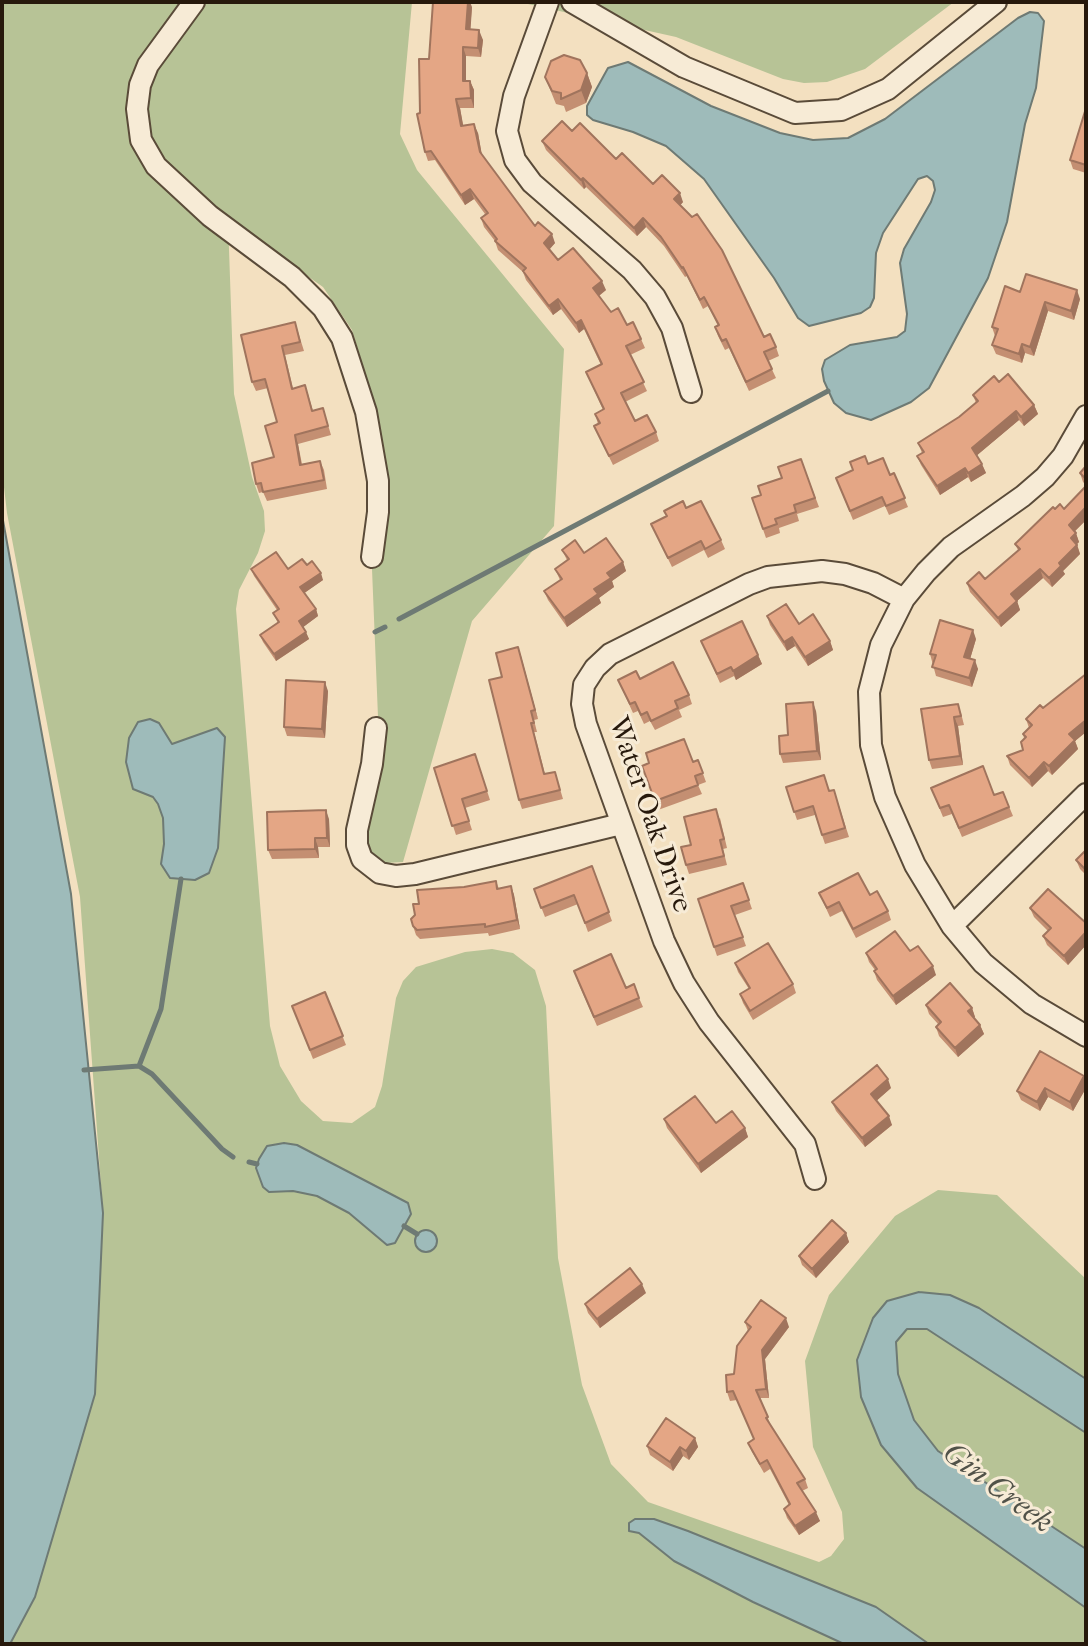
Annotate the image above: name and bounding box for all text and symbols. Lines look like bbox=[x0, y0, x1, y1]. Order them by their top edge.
street label: Water Oak Drive bbox=[600, 713, 698, 917]
water label: Gin Creek bbox=[935, 1436, 1059, 1542]

